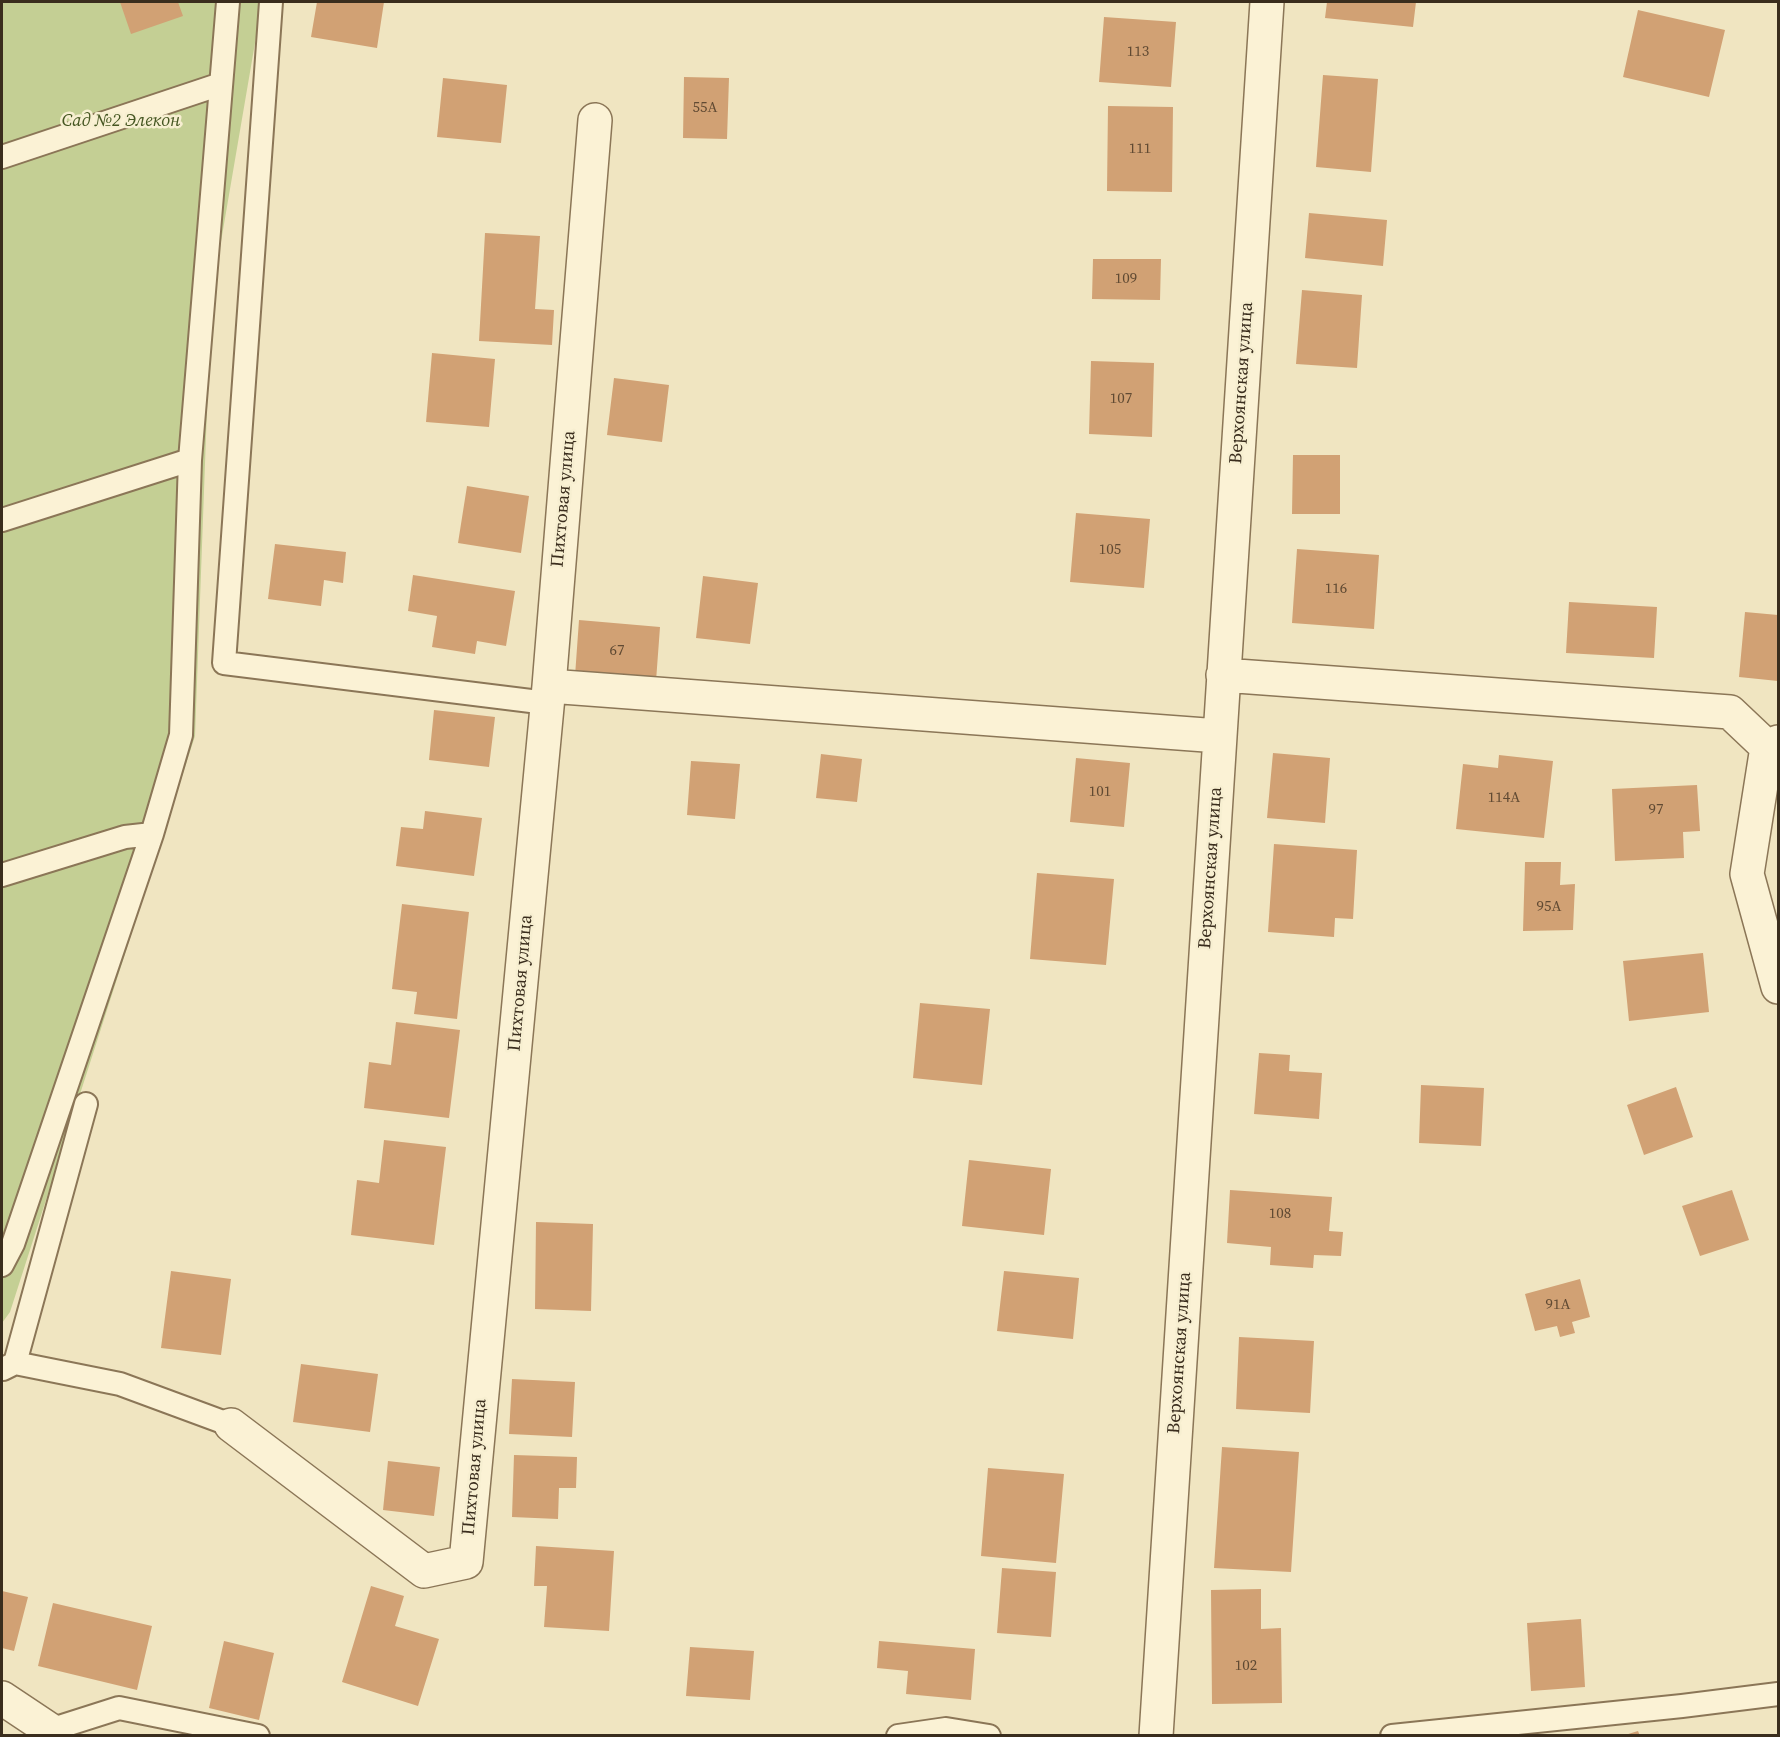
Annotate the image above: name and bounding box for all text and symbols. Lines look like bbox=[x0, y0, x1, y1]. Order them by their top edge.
house number: 113 bbox=[1127, 43, 1149, 61]
house number: 55А bbox=[693, 99, 717, 117]
park label: Сад №2 Элекон bbox=[62, 110, 180, 132]
house number: 111 bbox=[1129, 140, 1151, 158]
house number: 109 bbox=[1115, 270, 1137, 288]
street label: Верхоянская улица bbox=[1226, 301, 1258, 465]
house number: 107 bbox=[1110, 390, 1132, 408]
street label: Пихтовая улица bbox=[547, 430, 581, 568]
house number: 105 bbox=[1099, 541, 1121, 559]
house number: 116 bbox=[1325, 580, 1347, 598]
house number: 67 bbox=[610, 642, 624, 660]
house number: 101 bbox=[1089, 783, 1111, 801]
street label: Верхоянская улица bbox=[1195, 786, 1227, 950]
house number: 114А bbox=[1488, 789, 1520, 807]
house number: 97 bbox=[1649, 801, 1663, 819]
house number: 95А bbox=[1537, 898, 1561, 916]
street label: Пихтовая улица bbox=[504, 914, 538, 1052]
house number: 108 bbox=[1269, 1205, 1291, 1223]
street label: Верхоянская улица bbox=[1164, 1271, 1196, 1435]
house number: 91А bbox=[1546, 1296, 1570, 1314]
street label: Пихтовая улица bbox=[458, 1398, 492, 1536]
house number: 102 bbox=[1235, 1657, 1257, 1675]

